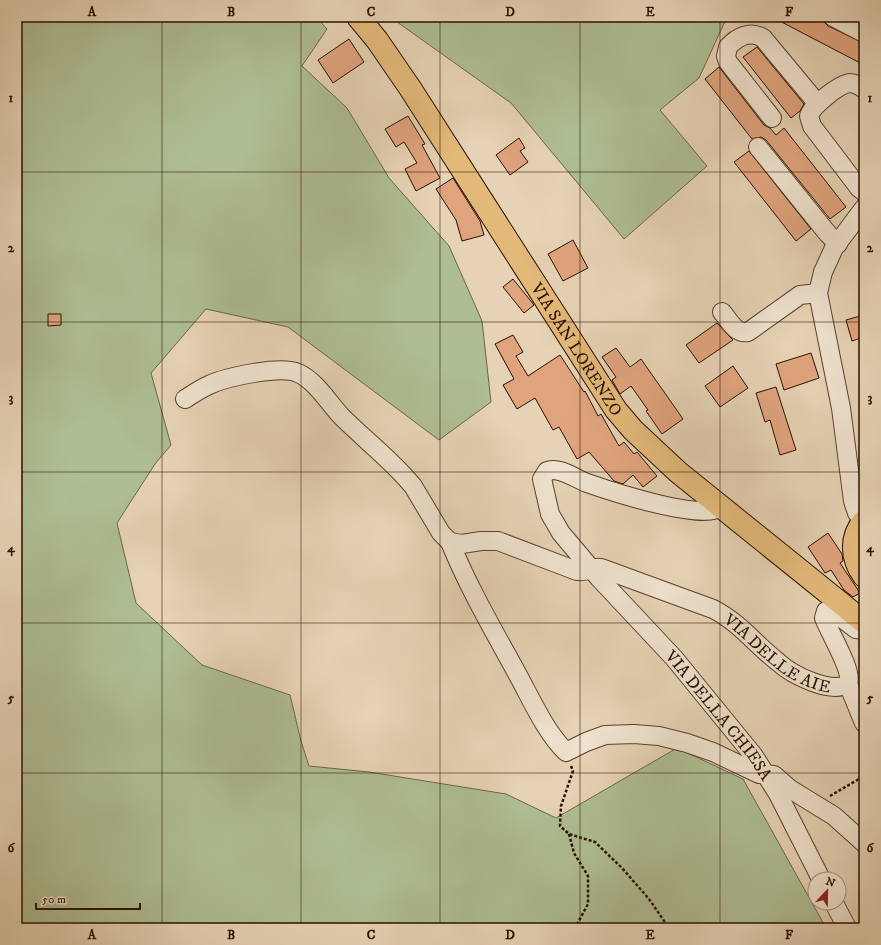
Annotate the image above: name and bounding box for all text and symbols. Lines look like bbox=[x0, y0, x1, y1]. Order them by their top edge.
text: A bbox=[87, 4, 97, 20]
text: B bbox=[227, 4, 235, 20]
text: C bbox=[367, 4, 376, 20]
text: D bbox=[505, 4, 515, 20]
text: E bbox=[645, 4, 655, 20]
text: F bbox=[785, 4, 794, 20]
text: 1 bbox=[9, 90, 14, 106]
text: 1 bbox=[868, 90, 873, 106]
text: 2 bbox=[8, 240, 15, 256]
text: 2 bbox=[867, 240, 874, 256]
street label: VIA SAN LORENZO bbox=[525, 278, 627, 420]
text: 3 bbox=[9, 390, 14, 406]
text: 3 bbox=[868, 390, 873, 406]
text: 4 bbox=[6, 540, 15, 557]
text: 4 bbox=[865, 540, 874, 557]
street label: VIA DELLE AIE bbox=[719, 608, 832, 699]
street label: VIA DELLA CHIESA bbox=[660, 645, 777, 785]
text: 5 bbox=[7, 690, 15, 706]
text: 5 bbox=[866, 690, 874, 706]
text: 6 bbox=[8, 840, 16, 856]
text: 6 bbox=[867, 840, 875, 856]
north arrow bbox=[807, 871, 847, 911]
text: N bbox=[824, 874, 837, 891]
scale bar bbox=[36, 885, 140, 911]
text: 50 m bbox=[42, 892, 66, 907]
text: A bbox=[87, 927, 97, 943]
text: B bbox=[227, 927, 235, 943]
text: C bbox=[367, 927, 376, 943]
text: D bbox=[505, 927, 515, 943]
text: E bbox=[645, 927, 655, 943]
text: F bbox=[785, 927, 794, 943]

